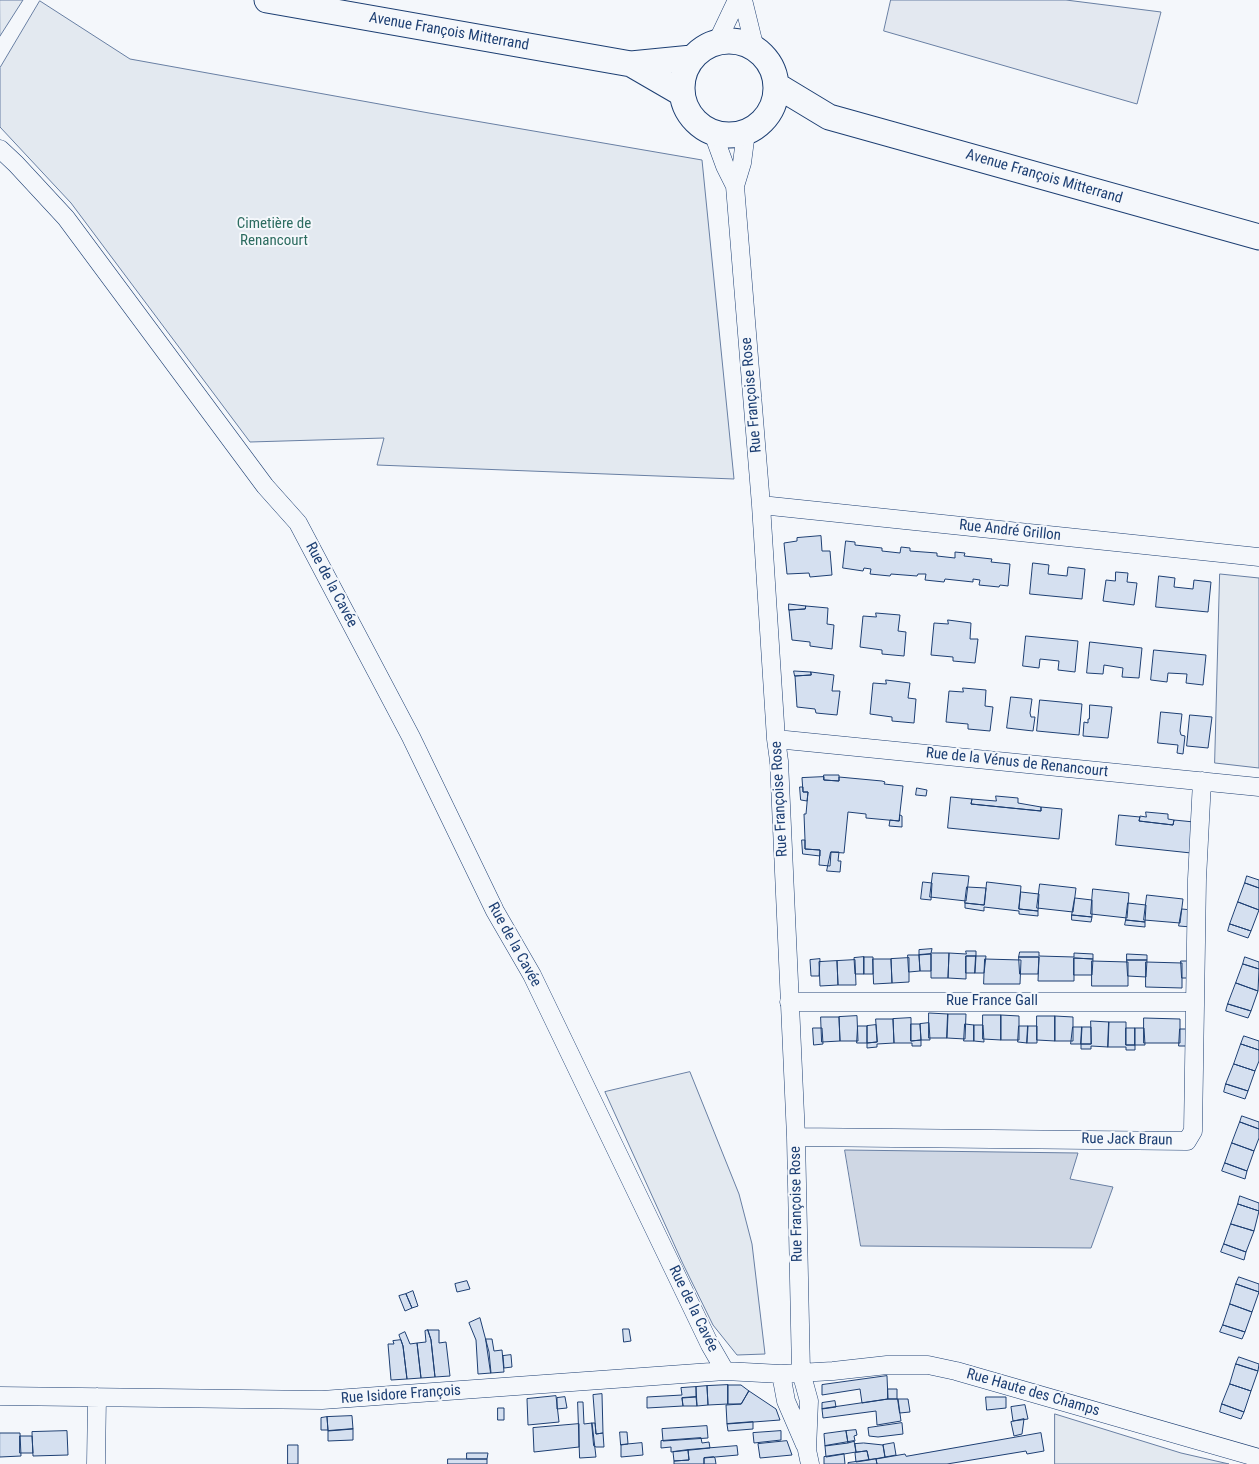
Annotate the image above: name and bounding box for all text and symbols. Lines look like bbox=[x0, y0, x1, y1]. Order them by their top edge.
street label: Avenue François Mitterrand bbox=[368, 9, 530, 55]
street label: Avenue François Mitterrand bbox=[964, 146, 1124, 208]
park label: Cimetière de Renancourt bbox=[237, 215, 311, 250]
street label: Rue Françoise Rose bbox=[738, 336, 766, 454]
street label: Rue André Grillon bbox=[958, 517, 1062, 545]
street label: Rue de la Cavée bbox=[301, 539, 361, 631]
street label: Rue Françoise Rose bbox=[768, 741, 792, 857]
street label: Rue de la Vénus de Renancourt bbox=[925, 744, 1109, 782]
street label: Rue de la Cavée bbox=[483, 900, 545, 990]
street label: Rue France Gall bbox=[946, 992, 1038, 1010]
street label: Rue Jack Braun bbox=[1081, 1130, 1173, 1150]
street label: Rue Françoise Rose bbox=[787, 1146, 807, 1262]
street label: Rue de la Cavée bbox=[664, 1263, 722, 1355]
street label: Rue Haute des Champs bbox=[964, 1365, 1102, 1421]
street label: Rue Isidore François bbox=[340, 1382, 462, 1408]

